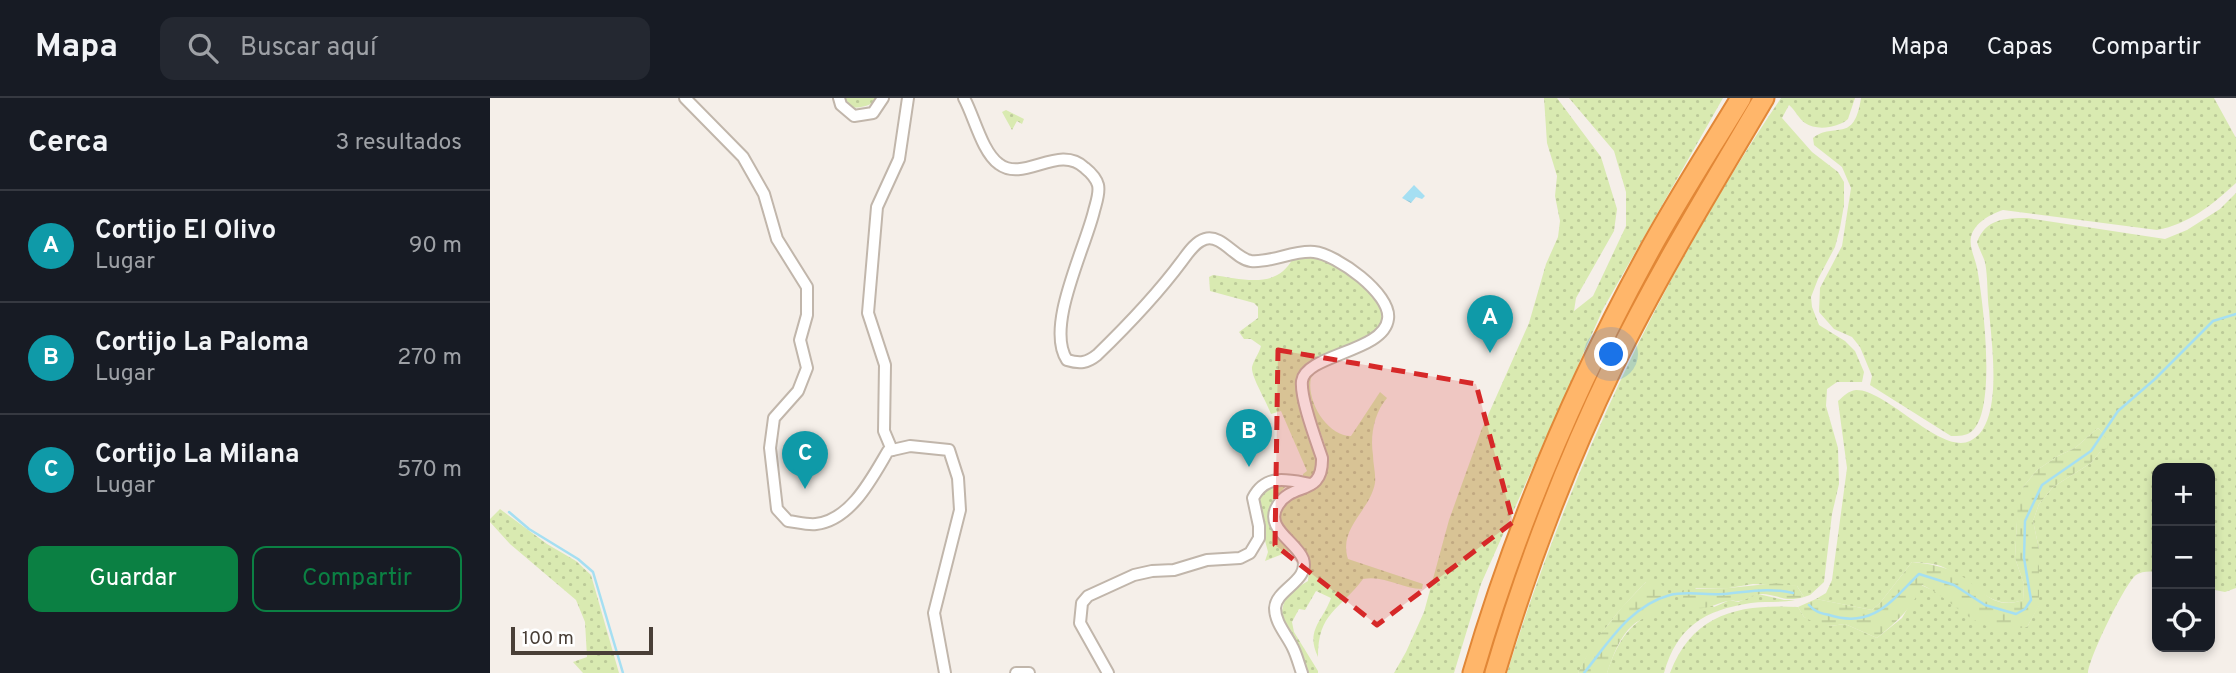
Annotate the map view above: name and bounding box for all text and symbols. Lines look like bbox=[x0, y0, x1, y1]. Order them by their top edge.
search box bbox=[160, 17, 650, 80]
text: Mapa bbox=[35, 27, 118, 69]
icon: search bbox=[184, 29, 222, 67]
text: Buscar aquí bbox=[240, 32, 377, 65]
text: Mapa bbox=[1891, 33, 1949, 63]
text: Capas bbox=[1987, 33, 2053, 63]
text: Compartir bbox=[2091, 33, 2201, 63]
text: Cerca bbox=[28, 125, 108, 162]
text: 3 resultados bbox=[335, 129, 462, 158]
text: Cortijo El Olivo bbox=[95, 215, 276, 248]
text: A bbox=[43, 232, 59, 261]
text: 90 m bbox=[409, 232, 462, 261]
text: Lugar bbox=[95, 248, 155, 277]
pin: A bbox=[1467, 295, 1513, 353]
text: Cortijo La Paloma bbox=[95, 327, 309, 360]
your location bbox=[1594, 337, 1628, 371]
text: B bbox=[43, 344, 59, 373]
text: 270 m bbox=[397, 344, 462, 373]
text: Lugar bbox=[95, 360, 155, 389]
pin: B bbox=[1226, 409, 1272, 467]
pin: C bbox=[782, 431, 828, 489]
text: Cortijo La Milana bbox=[95, 439, 300, 472]
text: C bbox=[44, 456, 58, 485]
text: 570 m bbox=[397, 456, 462, 485]
map controls bbox=[2152, 463, 2215, 652]
button: + bbox=[2152, 463, 2215, 526]
text: Lugar bbox=[95, 472, 155, 501]
button: − bbox=[2152, 526, 2215, 589]
button: Guardar bbox=[28, 546, 238, 612]
button: Compartir bbox=[252, 546, 462, 612]
button: locate bbox=[2152, 589, 2215, 652]
scale bar bbox=[511, 624, 653, 656]
text: 100 m bbox=[522, 627, 574, 651]

